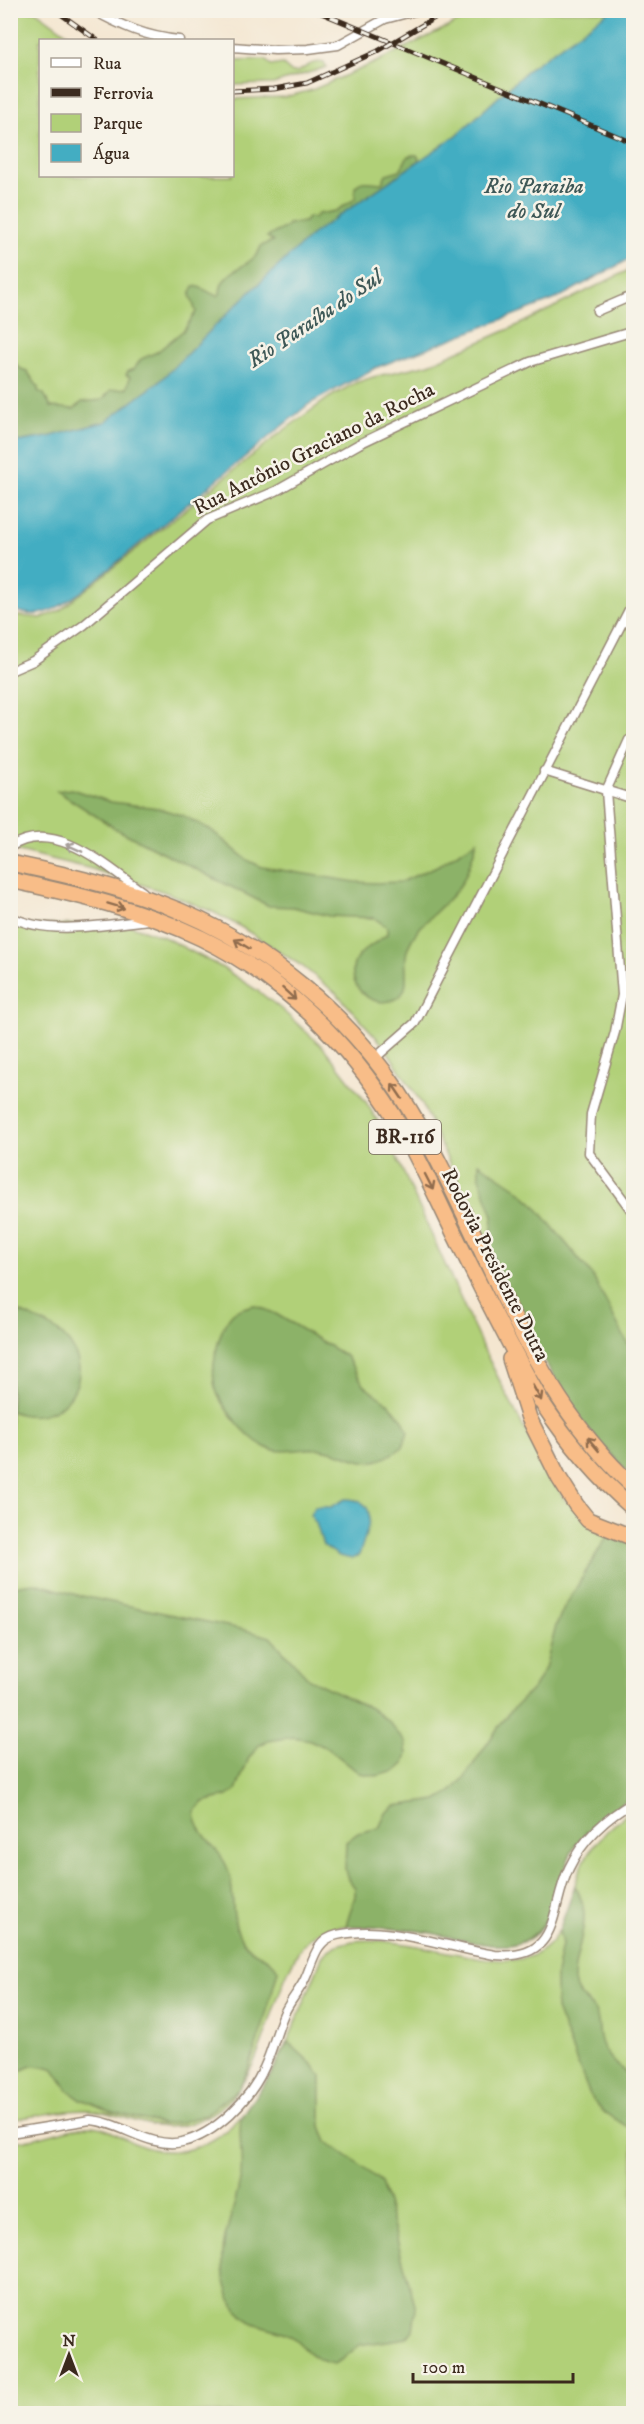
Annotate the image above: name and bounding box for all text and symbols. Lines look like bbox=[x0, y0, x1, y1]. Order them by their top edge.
legend bbox=[39, 39, 234, 177]
text: Rua bbox=[93, 53, 122, 75]
text: Ferrovia bbox=[93, 83, 154, 105]
text: Parque bbox=[93, 113, 143, 135]
text: Água bbox=[93, 142, 130, 165]
water label: Rio Paraiba do Sul bbox=[483, 173, 584, 225]
water label: Rio Paraíba do Sul bbox=[242, 263, 389, 375]
street label: Rua Antônio Graciano da Rocha bbox=[189, 377, 439, 521]
one-way arrow bbox=[66, 841, 84, 853]
one-way arrow bbox=[106, 901, 125, 912]
one-way arrow bbox=[234, 937, 251, 949]
one-way arrow bbox=[281, 987, 296, 1001]
one-way arrow bbox=[391, 1083, 403, 1100]
road number: BR-116 bbox=[369, 1120, 441, 1154]
street label: Rodovia Presidente Dutra bbox=[435, 1164, 555, 1366]
one-way arrow bbox=[423, 1173, 435, 1191]
one-way arrow bbox=[532, 1384, 543, 1402]
one-way arrow bbox=[586, 1437, 600, 1452]
north arrow bbox=[39, 2325, 99, 2385]
text: N bbox=[62, 2331, 76, 2351]
scale bar bbox=[413, 2346, 574, 2384]
text: 100 m bbox=[422, 2357, 465, 2379]

